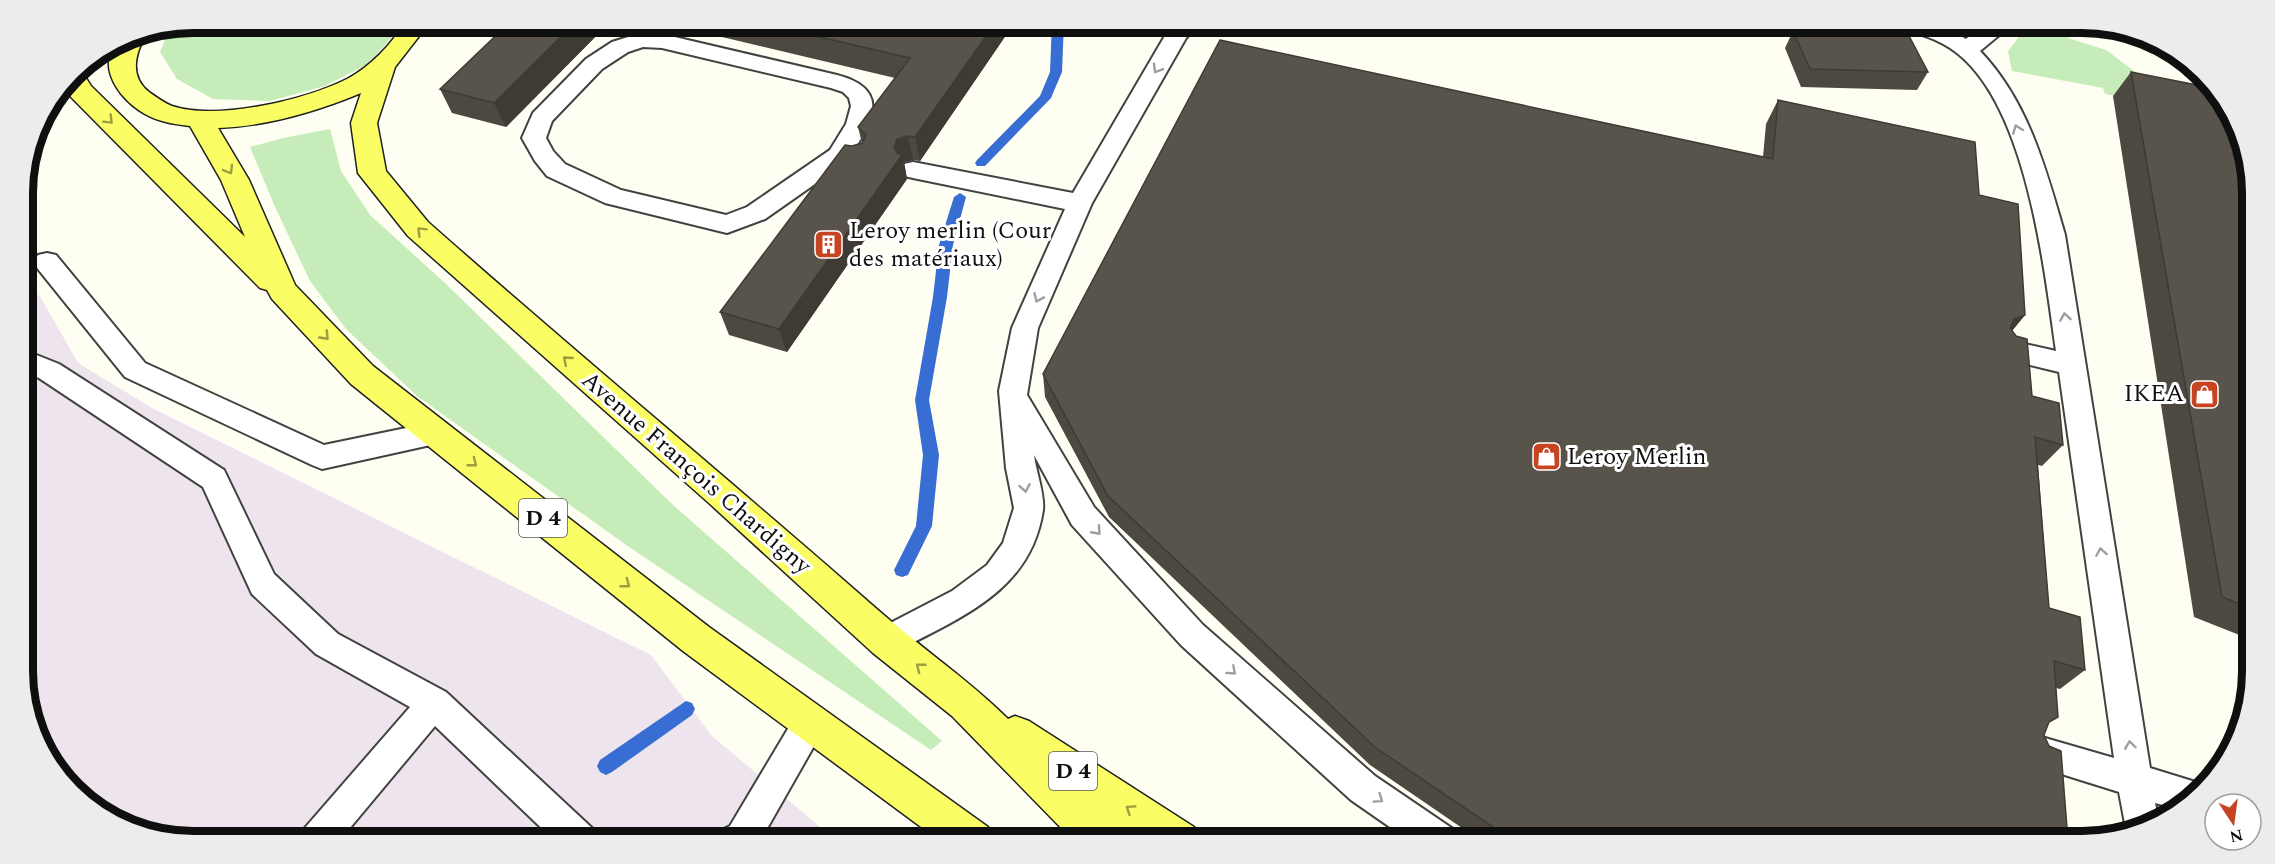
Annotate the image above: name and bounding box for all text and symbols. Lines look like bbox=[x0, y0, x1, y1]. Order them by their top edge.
one-way arrow bbox=[1153, 63, 1164, 73]
one-way arrow bbox=[102, 113, 113, 124]
one-way arrow bbox=[2012, 124, 2024, 135]
one-way arrow bbox=[221, 164, 233, 174]
place label: Leroy merlin (Cour des matériaux) bbox=[849, 213, 1051, 277]
one-way arrow bbox=[418, 227, 429, 238]
building icon: Leroy merlin (Cour des matériaux) bbox=[812, 229, 844, 261]
one-way arrow bbox=[1034, 292, 1046, 303]
one-way arrow bbox=[2059, 313, 2071, 322]
one-way arrow bbox=[318, 330, 329, 340]
one-way arrow bbox=[563, 356, 574, 367]
street label: Avenue François Chardigny bbox=[573, 363, 820, 584]
place label: IKEA bbox=[2124, 376, 2184, 412]
shop icon: IKEA bbox=[2189, 378, 2221, 410]
place label: Leroy Merlin bbox=[1567, 439, 1707, 475]
shop icon: Leroy Merlin bbox=[1530, 441, 1562, 473]
one-way arrow bbox=[466, 455, 477, 466]
one-way arrow bbox=[1018, 483, 1031, 493]
road number: D 4 bbox=[519, 499, 567, 537]
one-way arrow bbox=[1090, 524, 1101, 535]
one-way arrow bbox=[2095, 547, 2107, 556]
one-way arrow bbox=[619, 576, 630, 587]
one-way arrow bbox=[915, 664, 926, 675]
one-way arrow bbox=[1226, 664, 1236, 675]
one-way arrow bbox=[2124, 740, 2136, 749]
road number: D 4 bbox=[1049, 752, 1097, 790]
one-way arrow bbox=[1373, 792, 1384, 803]
north arrow bbox=[2203, 792, 2263, 852]
one-way arrow bbox=[1126, 805, 1137, 816]
text: N bbox=[2227, 822, 2245, 849]

